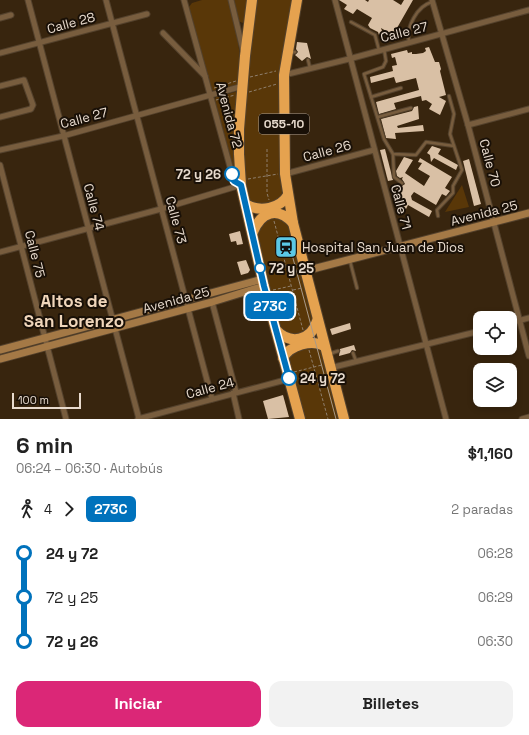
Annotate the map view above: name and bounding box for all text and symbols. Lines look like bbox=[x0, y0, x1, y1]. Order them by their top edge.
street label: Calle 28 bbox=[45, 8, 97, 38]
street label: Calle 27 bbox=[379, 18, 429, 46]
street label: Avenida 72 bbox=[212, 80, 246, 150]
street label: Calle 27 bbox=[58, 104, 110, 132]
road number: 055-10 bbox=[259, 114, 309, 134]
street label: Calle 26 bbox=[301, 136, 353, 166]
street label: Calle 70 bbox=[475, 137, 505, 189]
place label: 72 y 26 bbox=[176, 166, 221, 183]
marker: 72 y 26 bbox=[224, 166, 240, 182]
street label: Calle 74 bbox=[80, 182, 108, 232]
street label: Calle 71 bbox=[387, 183, 415, 231]
street label: Calle 73 bbox=[162, 194, 191, 246]
street label: Avenida 25 bbox=[449, 196, 519, 230]
street label: Calle 75 bbox=[21, 228, 49, 280]
station icon: Hospital San Juan de Dios bbox=[273, 234, 299, 260]
place label: Hospital San Juan de Dios bbox=[302, 239, 464, 256]
place label: 72 y 25 bbox=[269, 260, 314, 277]
marker: 72 y 25 bbox=[254, 262, 266, 274]
street label: Avenida 25 bbox=[141, 283, 211, 317]
district label: Altos de San Lorenzo bbox=[24, 290, 124, 332]
line badge: 273C bbox=[242, 293, 298, 319]
text: 273C bbox=[253, 297, 287, 315]
map controls bbox=[473, 311, 517, 407]
button: locate bbox=[473, 311, 517, 355]
button: layers bbox=[473, 363, 517, 407]
marker: 24 y 72 bbox=[281, 370, 297, 386]
place label: 24 y 72 bbox=[300, 370, 346, 387]
street label: Calle 24 bbox=[184, 373, 236, 403]
scale bar bbox=[12, 391, 81, 410]
text: 100 m bbox=[18, 393, 49, 407]
text: 6 min bbox=[16, 431, 73, 459]
text: $1,160 bbox=[468, 444, 513, 463]
text: 06:24 – 06:30 · Autobús bbox=[16, 460, 163, 477]
icon: walk bbox=[16, 498, 38, 520]
icon: forward bbox=[58, 498, 80, 520]
text: 273C bbox=[94, 500, 128, 518]
text: 4 bbox=[44, 501, 52, 518]
text: 2 paradas bbox=[451, 501, 513, 518]
text: 24 y 72 bbox=[46, 544, 98, 563]
text: 06:28 bbox=[477, 545, 513, 562]
text: 72 y 25 bbox=[46, 588, 98, 607]
text: 06:29 bbox=[478, 589, 513, 606]
text: 72 y 26 bbox=[46, 632, 98, 651]
text: 06:30 bbox=[477, 633, 513, 650]
button: Iniciar bbox=[16, 681, 261, 727]
button: Billetes bbox=[269, 681, 513, 727]

